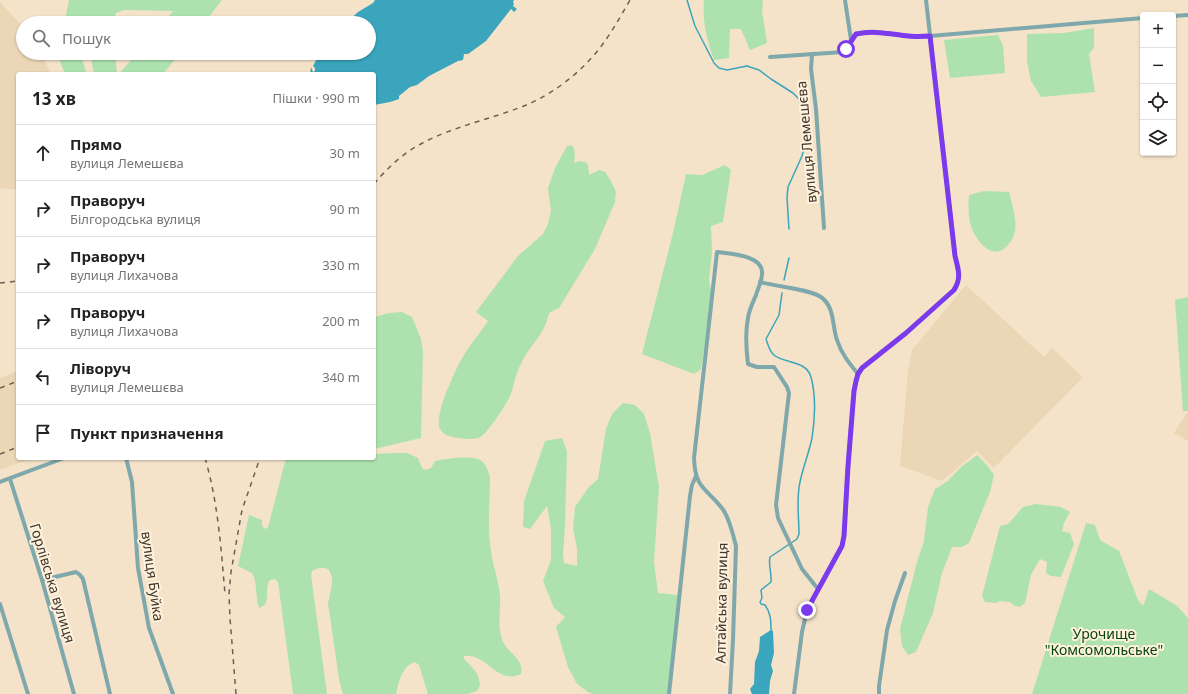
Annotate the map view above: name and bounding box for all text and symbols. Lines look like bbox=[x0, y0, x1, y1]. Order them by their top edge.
map controls bbox=[1140, 12, 1176, 156]
button: + bbox=[1140, 12, 1176, 48]
search box bbox=[16, 16, 376, 60]
icon: search bbox=[30, 27, 52, 49]
text: Пошук bbox=[62, 28, 111, 48]
route start bbox=[837, 40, 855, 58]
button: − bbox=[1140, 48, 1176, 84]
street label: вулиця Лемешєва bbox=[791, 80, 821, 204]
button: locate bbox=[1140, 84, 1176, 120]
text: 13 хв bbox=[32, 87, 76, 110]
text: Пішки · 990 m bbox=[272, 89, 360, 107]
button: layers bbox=[1140, 120, 1176, 156]
text: Прямо bbox=[70, 134, 122, 154]
icon: ahead bbox=[32, 142, 54, 164]
text: 30 m bbox=[330, 144, 360, 162]
text: вулиця Лемешєва bbox=[70, 154, 184, 172]
text: Праворуч bbox=[70, 190, 145, 210]
icon: right bbox=[32, 198, 54, 220]
text: 90 m bbox=[330, 200, 360, 218]
text: Білгородська вулиця bbox=[70, 210, 201, 228]
text: Праворуч bbox=[70, 246, 145, 266]
icon: right bbox=[32, 254, 54, 276]
text: 330 m bbox=[322, 256, 360, 274]
text: вулиця Лихачова bbox=[70, 266, 178, 284]
text: Праворуч bbox=[70, 302, 145, 322]
icon: right bbox=[32, 310, 54, 332]
text: 200 m bbox=[322, 312, 360, 330]
text: вулиця Лихачова bbox=[70, 322, 178, 340]
text: Ліворуч bbox=[70, 358, 131, 378]
icon: left bbox=[32, 366, 54, 388]
text: 340 m bbox=[322, 368, 360, 386]
text: вулиця Лемешєва bbox=[70, 378, 184, 396]
icon: arrive bbox=[32, 422, 54, 444]
text: Пункт призначення bbox=[70, 423, 224, 443]
street label: Горлівська вулиця bbox=[26, 521, 80, 645]
street label: вулиця Буйка bbox=[137, 530, 169, 622]
street label: Алтайська вулиця bbox=[710, 542, 732, 664]
route end bbox=[798, 601, 816, 619]
park label: Урочище "Комсомольське" bbox=[1045, 624, 1163, 659]

